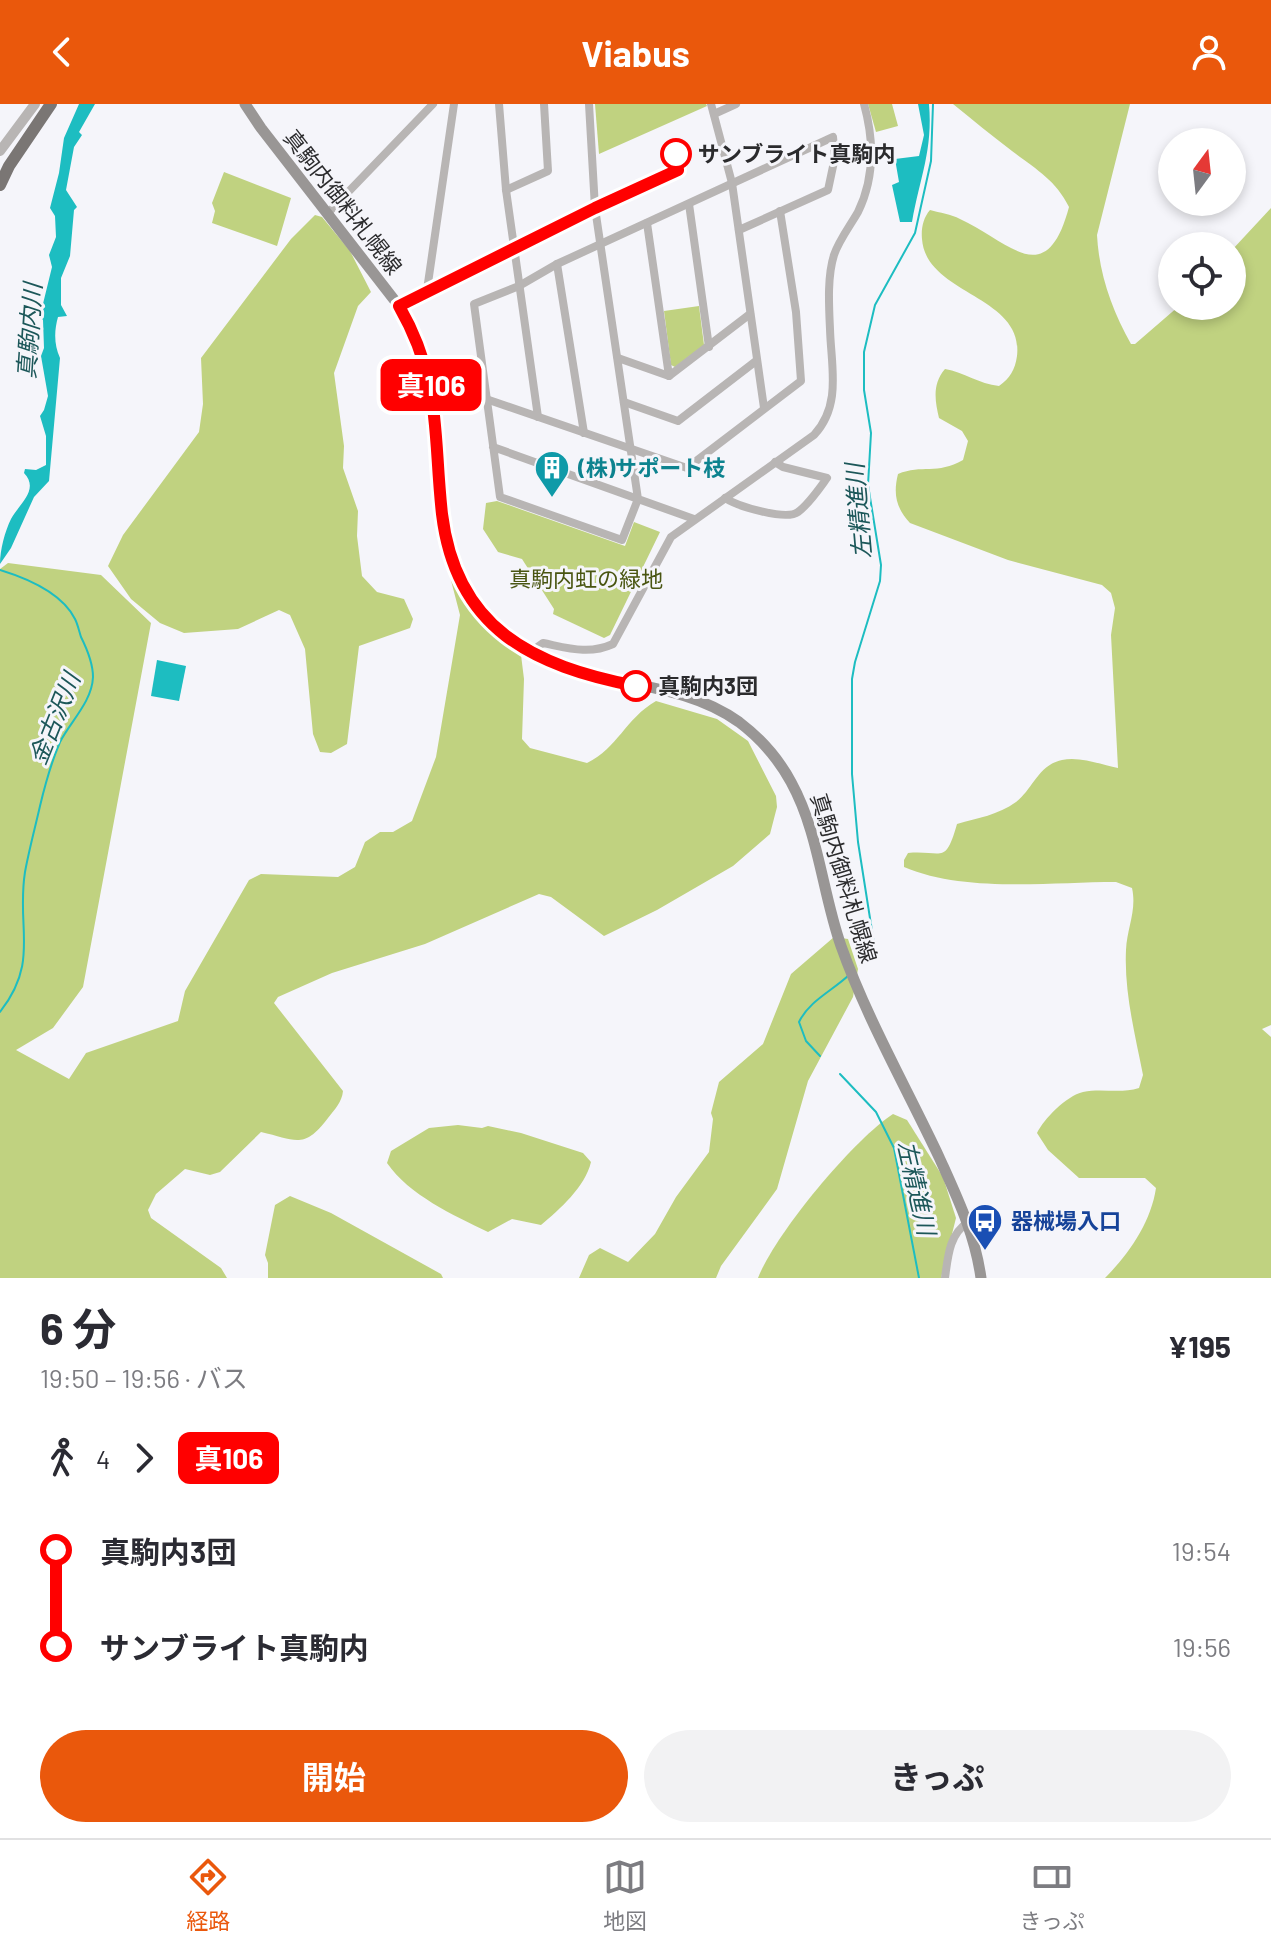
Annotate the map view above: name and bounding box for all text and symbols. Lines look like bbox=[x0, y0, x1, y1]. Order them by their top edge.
icon: back bbox=[40, 30, 84, 74]
icon: person bbox=[1187, 30, 1231, 74]
text: Viabus bbox=[581, 31, 690, 74]
street label: 真駒内御料札幌線 bbox=[279, 124, 408, 279]
north arrow bbox=[1158, 128, 1246, 216]
map controls bbox=[1158, 128, 1246, 320]
marker: サンブライト真駒内 bbox=[661, 139, 691, 169]
place label: サンブライト真駒内 bbox=[698, 140, 895, 166]
button: locate bbox=[1158, 232, 1246, 320]
water label: 真駒内川 bbox=[11, 279, 47, 380]
line badge: 真106 bbox=[375, 359, 487, 411]
text: 真106 bbox=[397, 368, 465, 402]
building icon: (株)サポート枝 bbox=[533, 449, 571, 499]
place label: (株)サポート枝 bbox=[577, 454, 725, 480]
water label: 左精進川 bbox=[839, 459, 876, 560]
park label: 真駒内虹の緑地 bbox=[509, 565, 663, 591]
water label: 金古沢川 bbox=[22, 666, 86, 768]
marker: 真駒内3団 bbox=[621, 671, 651, 701]
place label: 真駒内3団 bbox=[658, 672, 758, 698]
street label: 真駒内御料札幌線 bbox=[807, 790, 883, 966]
water label: 左精進川 bbox=[893, 1138, 943, 1241]
bus stop icon: 器械場入口 bbox=[966, 1202, 1004, 1252]
place label: 器械場入口 bbox=[1011, 1207, 1121, 1233]
text: 6 分 bbox=[40, 1301, 116, 1354]
text: ¥195 bbox=[1168, 1328, 1231, 1364]
text: 19:50 – 19:56 · バス bbox=[40, 1362, 248, 1393]
icon: walk bbox=[40, 1436, 84, 1480]
icon: forward bbox=[122, 1436, 166, 1480]
text: 真106 bbox=[194, 1441, 263, 1475]
text: 4 bbox=[96, 1443, 110, 1474]
text: 真駒内3団 bbox=[100, 1533, 236, 1569]
text: 19:54 bbox=[1172, 1535, 1231, 1566]
text: サンブライト真駒内 bbox=[100, 1629, 369, 1665]
text: 19:56 bbox=[1173, 1631, 1231, 1662]
button: 開始 bbox=[40, 1730, 628, 1822]
button: きっぷ bbox=[644, 1730, 1231, 1822]
tab: 経路 bbox=[186, 1855, 230, 1935]
tab: 地図 bbox=[603, 1855, 647, 1935]
tab: きっぷ bbox=[1020, 1855, 1085, 1935]

